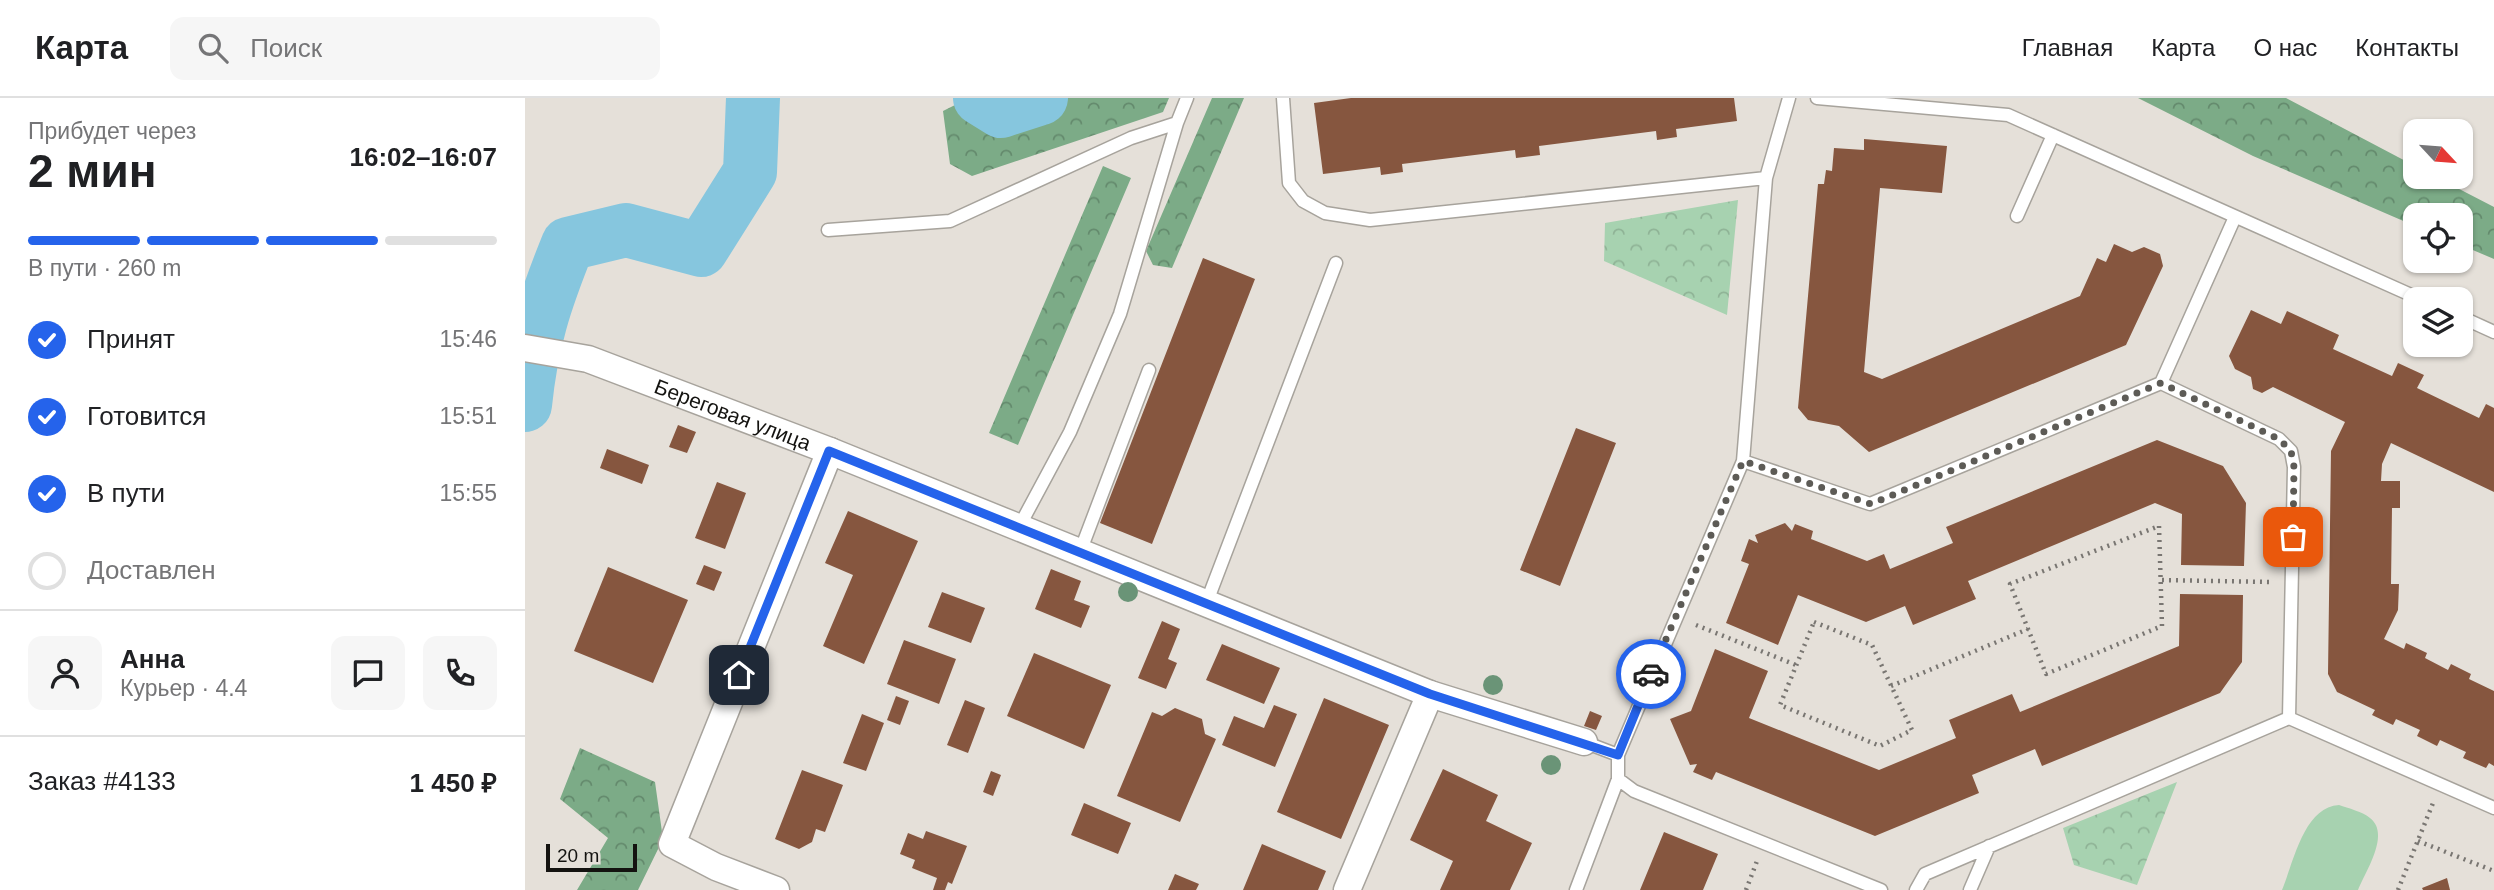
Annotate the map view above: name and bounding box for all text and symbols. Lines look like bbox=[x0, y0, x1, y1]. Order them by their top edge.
search box bbox=[170, 17, 660, 80]
text: Карта bbox=[35, 29, 128, 66]
icon: search bbox=[194, 29, 232, 67]
text: Поиск bbox=[250, 33, 322, 63]
text: Главная bbox=[2022, 34, 2113, 61]
text: Карта bbox=[2151, 34, 2215, 61]
text: О нас bbox=[2253, 34, 2317, 61]
text: Контакты bbox=[2355, 34, 2459, 61]
text: Прибудет через bbox=[28, 118, 196, 144]
north arrow bbox=[2403, 119, 2473, 189]
map controls bbox=[2403, 119, 2473, 357]
text: 16:02–16:07 bbox=[350, 142, 497, 172]
text: 2 мин bbox=[28, 145, 156, 197]
button: locate bbox=[2403, 203, 2473, 273]
text: В пути · 260 m bbox=[28, 255, 181, 281]
button: layers bbox=[2403, 287, 2473, 357]
icon: check bbox=[28, 321, 66, 359]
text: Принят bbox=[87, 324, 175, 354]
text: 15:46 bbox=[439, 326, 497, 352]
street label: Береговая улица bbox=[652, 374, 815, 454]
icon: check bbox=[28, 398, 66, 436]
text: Готовится bbox=[87, 401, 206, 431]
text: 15:51 bbox=[439, 403, 497, 429]
icon: check bbox=[28, 475, 66, 513]
text: В пути bbox=[87, 478, 165, 508]
text: 15:55 bbox=[439, 480, 497, 506]
pin bbox=[2263, 507, 2323, 567]
icon: bag bbox=[2274, 518, 2312, 556]
text: Доставлен bbox=[87, 555, 216, 585]
button: person bbox=[28, 636, 102, 710]
button: chat bbox=[331, 636, 405, 710]
button: phone bbox=[423, 636, 497, 710]
courier bbox=[1616, 639, 1686, 709]
text: Анна bbox=[120, 644, 185, 674]
pin bbox=[709, 645, 769, 705]
icon: car bbox=[1632, 655, 1670, 693]
icon: home bbox=[720, 656, 758, 694]
text: Курьер · 4.4 bbox=[120, 675, 247, 701]
text: Заказ #4133 bbox=[28, 766, 176, 796]
text: 1 450 ₽ bbox=[410, 768, 497, 798]
scale bar bbox=[546, 841, 637, 873]
text: 20 m bbox=[557, 845, 599, 866]

